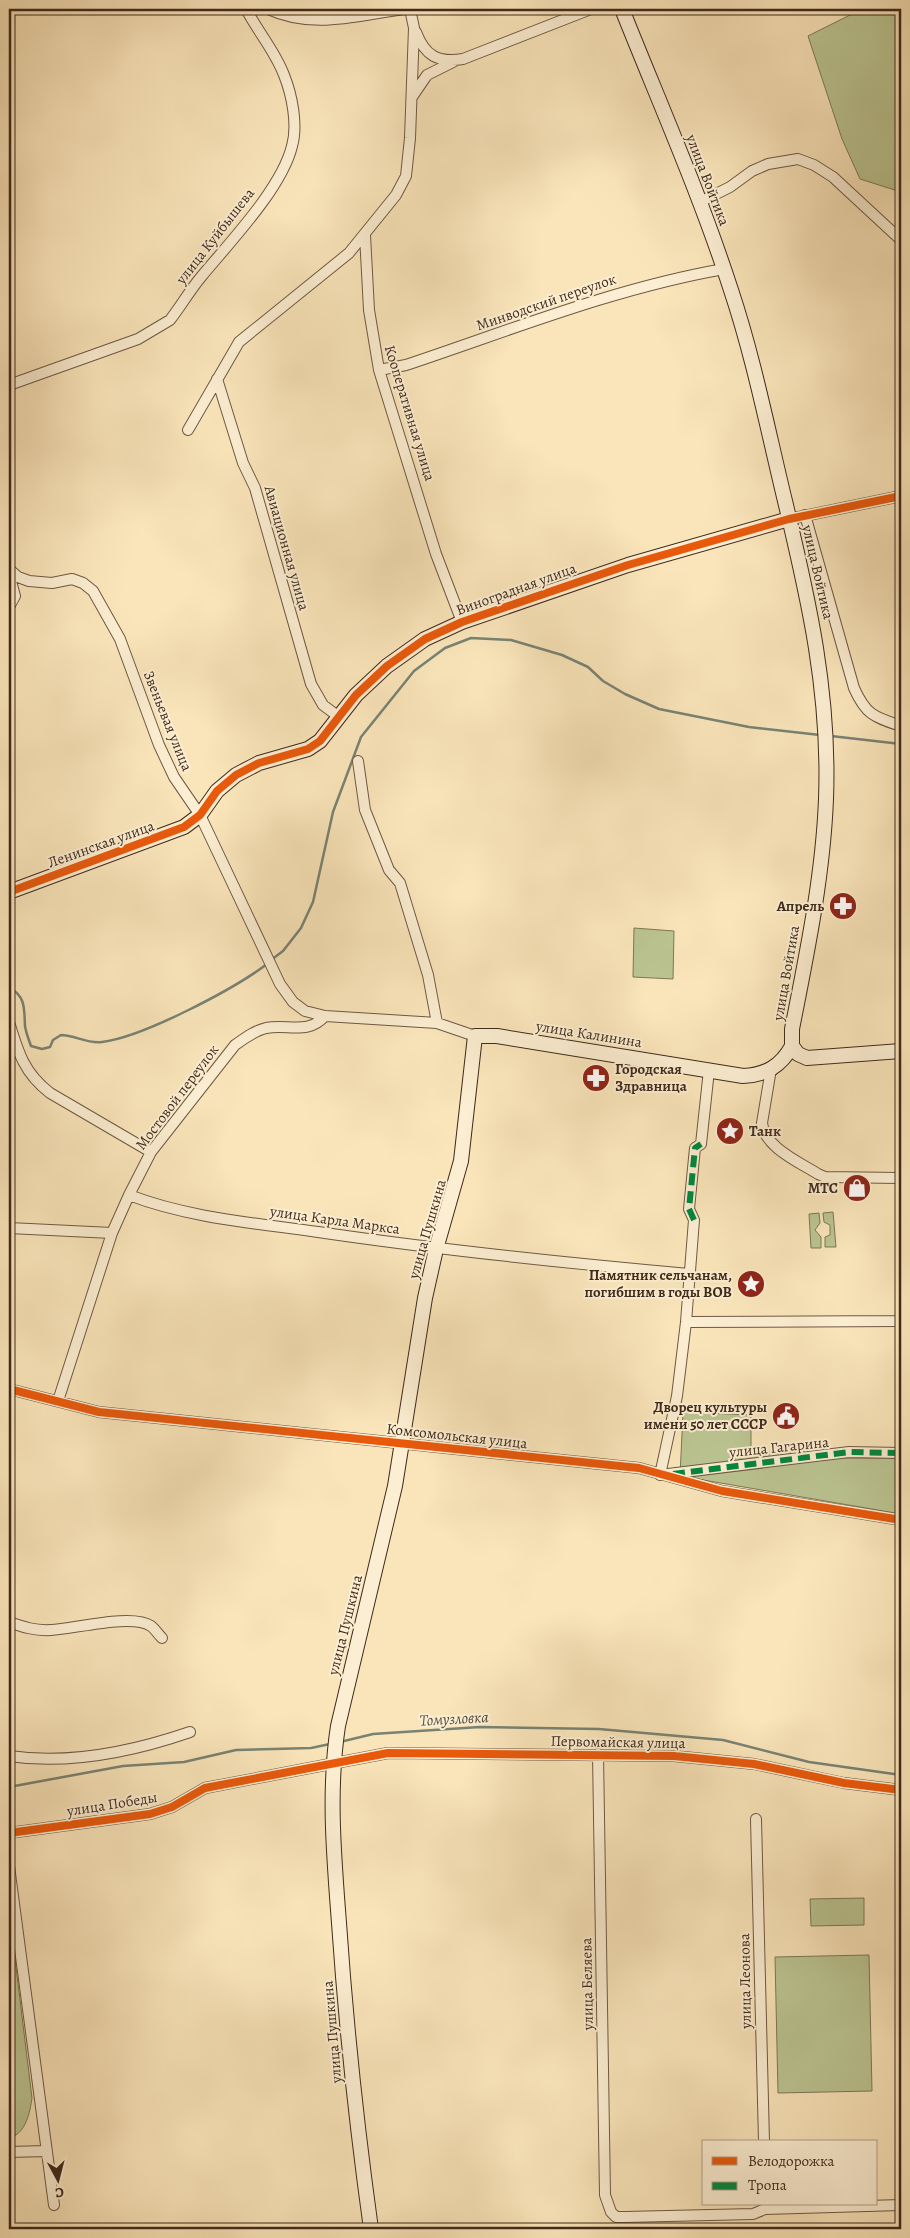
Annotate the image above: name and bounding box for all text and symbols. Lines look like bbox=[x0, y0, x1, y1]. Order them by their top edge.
street label: улица Войтика bbox=[681, 131, 735, 229]
street label: улица Куйбышева bbox=[170, 184, 259, 289]
street label: Минводский переулок bbox=[473, 269, 619, 335]
street label: Кооперативная улица bbox=[380, 343, 440, 484]
street label: Авиационная улица bbox=[259, 482, 314, 613]
street label: улица Войтика bbox=[797, 522, 839, 621]
street label: Виноградная улица bbox=[453, 558, 579, 620]
street label: Звеньевая улица bbox=[139, 668, 197, 774]
street label: Ленинская улица bbox=[45, 815, 157, 873]
pharmacy icon: Апрель bbox=[828, 891, 858, 921]
place label: Апрель bbox=[776, 896, 824, 916]
street label: улица Войтика bbox=[768, 924, 804, 1023]
street label: улица Калинина bbox=[534, 1016, 643, 1052]
street label: Мостовой переулок bbox=[131, 1040, 223, 1154]
place label: Городская Здравница bbox=[615, 1059, 688, 1096]
pharmacy icon: Городская Здравница bbox=[581, 1063, 611, 1093]
place icon: Танк bbox=[715, 1116, 745, 1146]
place label: Танк bbox=[749, 1121, 781, 1141]
shop icon: МТС bbox=[842, 1173, 872, 1203]
street label: улица Пушкина bbox=[403, 1177, 451, 1282]
place label: МТС bbox=[808, 1178, 838, 1198]
street label: улица Карла Маркса bbox=[268, 1201, 401, 1239]
place label: Памятник сельчанам, погибшим в годы ВОВ bbox=[584, 1265, 732, 1302]
place icon: Памятник сельчанам, погибшим в годы ВОВ bbox=[736, 1269, 766, 1299]
place label: Дворец культуры имени 50 лет СССР bbox=[644, 1397, 767, 1434]
public building icon: Дворец культуры имени 50 лет СССР bbox=[771, 1401, 801, 1431]
street label: Комсомольская улица bbox=[385, 1419, 529, 1453]
street label: улица Гагарина bbox=[727, 1432, 830, 1462]
street label: улица Пушкина bbox=[323, 1573, 367, 1678]
water label: Томузловка bbox=[419, 1706, 489, 1732]
street label: Первомайская улица bbox=[550, 1731, 686, 1753]
street label: улица Победы bbox=[64, 1787, 159, 1821]
street label: улица Леонова bbox=[734, 1933, 756, 2030]
street label: улица Беляева bbox=[576, 1937, 598, 2031]
street label: улица Пушкина bbox=[318, 1980, 347, 2085]
legend bbox=[702, 2140, 878, 2206]
text: Велодорожка bbox=[748, 2151, 835, 2171]
north arrow bbox=[32, 2156, 82, 2206]
text: Тропа bbox=[748, 2175, 787, 2195]
text: С bbox=[54, 2182, 65, 2202]

